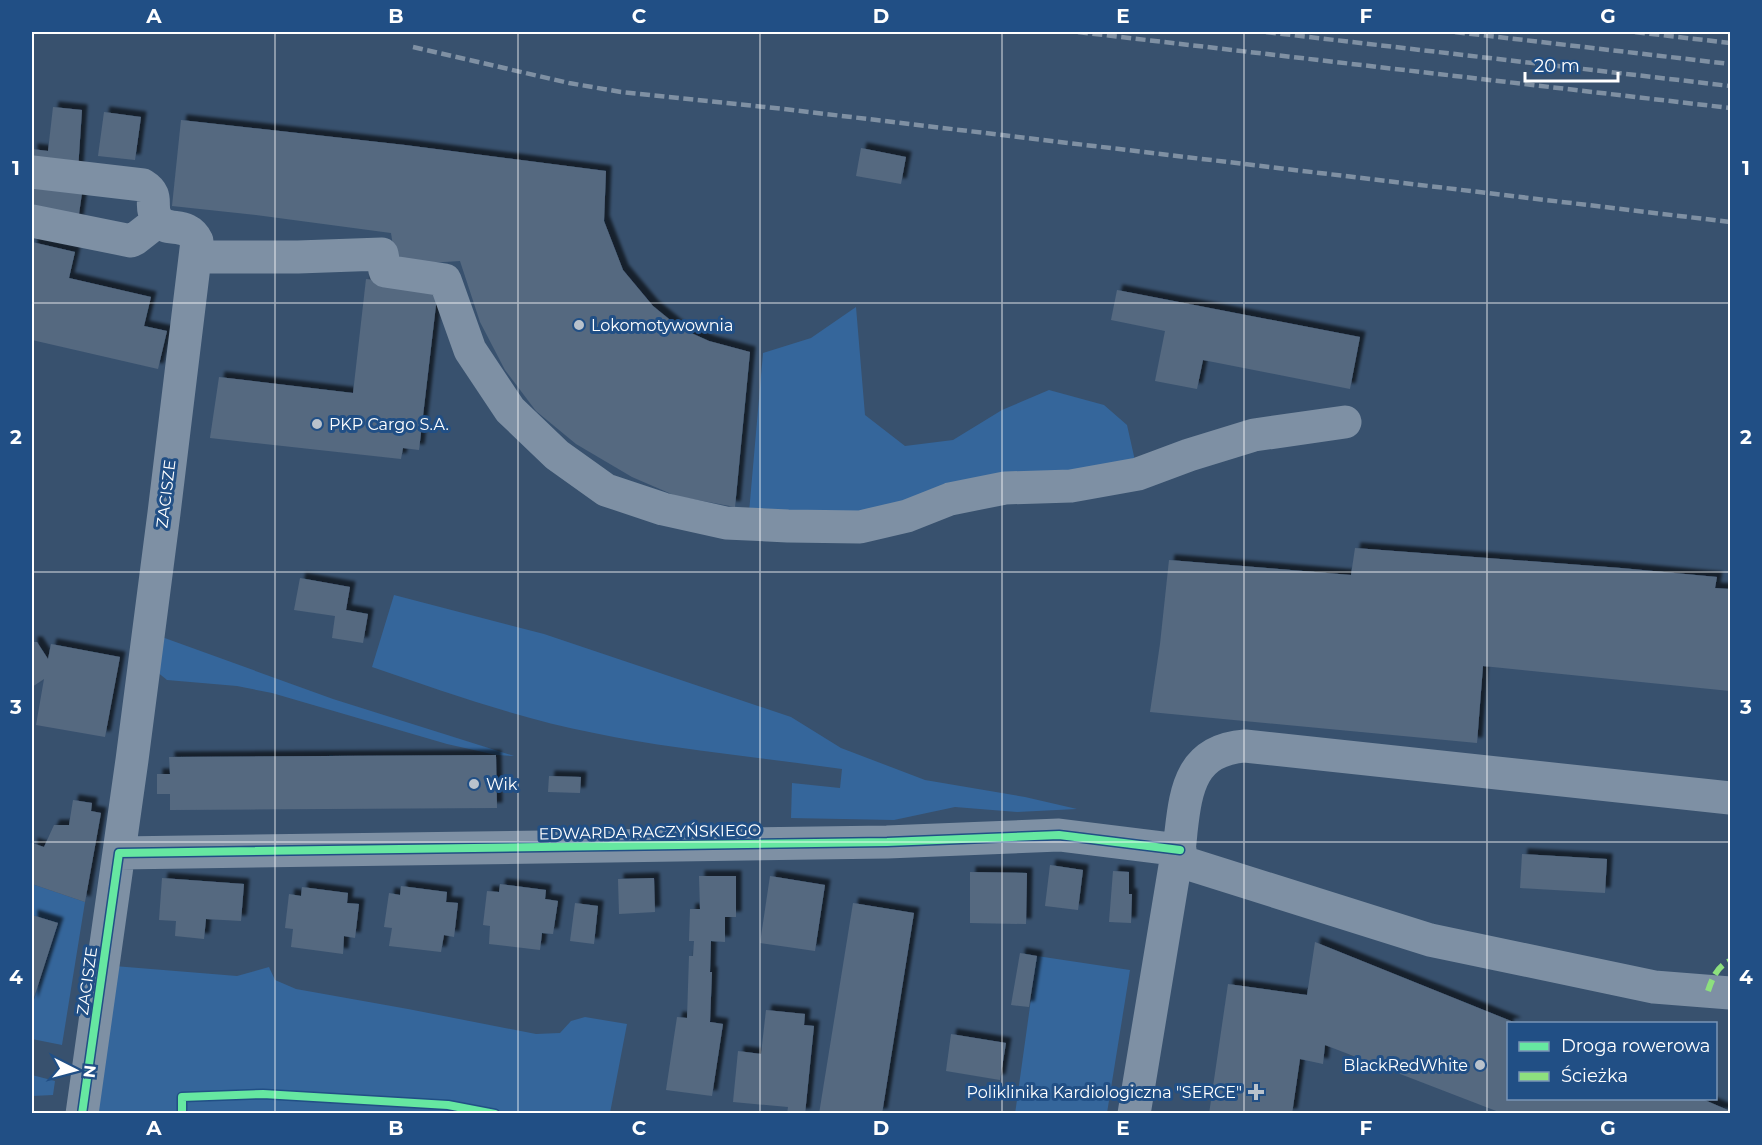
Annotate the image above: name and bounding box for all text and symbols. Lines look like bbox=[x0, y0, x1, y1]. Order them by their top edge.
text: A bbox=[145, 4, 162, 28]
text: B bbox=[388, 4, 404, 28]
text: C bbox=[632, 4, 647, 28]
text: D bbox=[873, 4, 889, 28]
text: E bbox=[1116, 4, 1130, 28]
text: F bbox=[1360, 4, 1373, 28]
text: G bbox=[1600, 4, 1616, 28]
scale bar bbox=[1525, 45, 1618, 83]
text: 20 m bbox=[1534, 55, 1580, 77]
text: 1 bbox=[12, 156, 20, 180]
text: 1 bbox=[1742, 156, 1750, 180]
place label: Lokomotywownia bbox=[591, 316, 733, 335]
marker: Lokomotywownia bbox=[572, 318, 586, 332]
place label: PKP Cargo S.A. bbox=[329, 415, 449, 434]
marker: PKP Cargo S.A. bbox=[310, 417, 324, 431]
text: 2 bbox=[10, 425, 22, 449]
text: 2 bbox=[1740, 425, 1752, 449]
street label: ZACISZE bbox=[152, 459, 180, 529]
text: 3 bbox=[9, 695, 22, 719]
text: 3 bbox=[1739, 695, 1752, 719]
place label: Wik bbox=[486, 775, 518, 794]
marker: Wik bbox=[467, 777, 481, 791]
street label: EDWARDA RACZYŃSKIEGO bbox=[539, 821, 761, 843]
street label: ZACISZE bbox=[73, 946, 101, 1016]
text: 4 bbox=[9, 965, 23, 989]
text: 4 bbox=[1739, 965, 1753, 989]
legend bbox=[1507, 1022, 1717, 1100]
text: Droga rowerowa bbox=[1561, 1035, 1710, 1057]
north arrow bbox=[45, 1040, 105, 1100]
place label: BlackRedWhite bbox=[1343, 1056, 1468, 1075]
marker: BlackRedWhite bbox=[1473, 1058, 1487, 1072]
text: N bbox=[79, 1064, 100, 1079]
text: Ścieżka bbox=[1561, 1065, 1628, 1087]
place label: Poliklinika Kardiologiczna "SERCE" bbox=[967, 1083, 1242, 1102]
marker: Poliklinika Kardiologiczna "SERCE" bbox=[1247, 1083, 1265, 1101]
text: A bbox=[145, 1116, 162, 1140]
text: B bbox=[388, 1116, 404, 1140]
text: C bbox=[632, 1116, 647, 1140]
text: D bbox=[873, 1116, 889, 1140]
text: E bbox=[1116, 1116, 1130, 1140]
text: F bbox=[1360, 1116, 1373, 1140]
text: G bbox=[1600, 1116, 1616, 1140]

